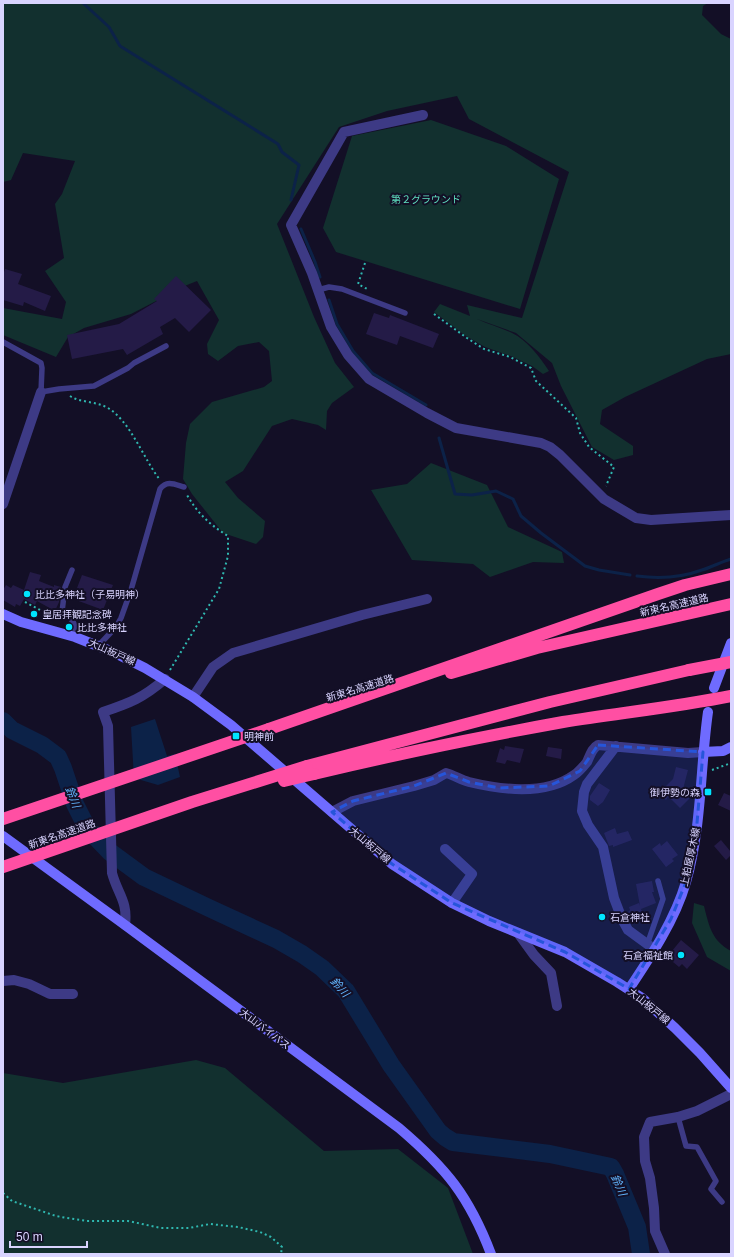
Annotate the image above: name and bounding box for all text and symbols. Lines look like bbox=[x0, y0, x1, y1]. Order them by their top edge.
park label: 第２グラウンド bbox=[391, 194, 461, 205]
marker: 比比多神社（子易明神） bbox=[22, 589, 32, 599]
place label: 比比多神社（子易明神） bbox=[35, 589, 145, 600]
street label: 新東名高速道路 bbox=[639, 592, 709, 618]
marker: 皇居拝観記念碑 bbox=[29, 609, 39, 619]
place label: 皇居拝観記念碑 bbox=[42, 609, 112, 620]
marker: 比比多神社 bbox=[64, 622, 74, 632]
place label: 比比多神社 bbox=[77, 622, 127, 633]
street label: 大山板戸線 bbox=[87, 637, 137, 667]
street label: 新東名高速道路 bbox=[325, 673, 395, 703]
marker: 明神前 bbox=[231, 731, 241, 741]
place label: 明神前 bbox=[244, 731, 274, 742]
water label: 鈴川 bbox=[63, 785, 83, 810]
place label: 御伊勢の森 bbox=[650, 787, 700, 798]
marker: 御伊勢の森 bbox=[703, 787, 713, 797]
street label: 新東名高速道路 bbox=[27, 817, 97, 851]
street label: 大山板戸線 bbox=[347, 825, 393, 865]
street label: 上粕屋厚木線 bbox=[678, 827, 702, 887]
marker: 石倉神社 bbox=[597, 912, 607, 922]
place label: 石倉神社 bbox=[610, 912, 650, 923]
place label: 石倉福祉館 bbox=[623, 950, 673, 961]
marker: 石倉福祉館 bbox=[676, 950, 686, 960]
water label: 鈴川 bbox=[328, 975, 352, 1000]
street label: 大山板戸線 bbox=[626, 986, 672, 1026]
street label: 大山バイパス bbox=[238, 1007, 292, 1051]
water label: 鈴川 bbox=[609, 1173, 629, 1198]
scale bar bbox=[10, 1223, 87, 1249]
text: 50 m bbox=[16, 1230, 43, 1244]

